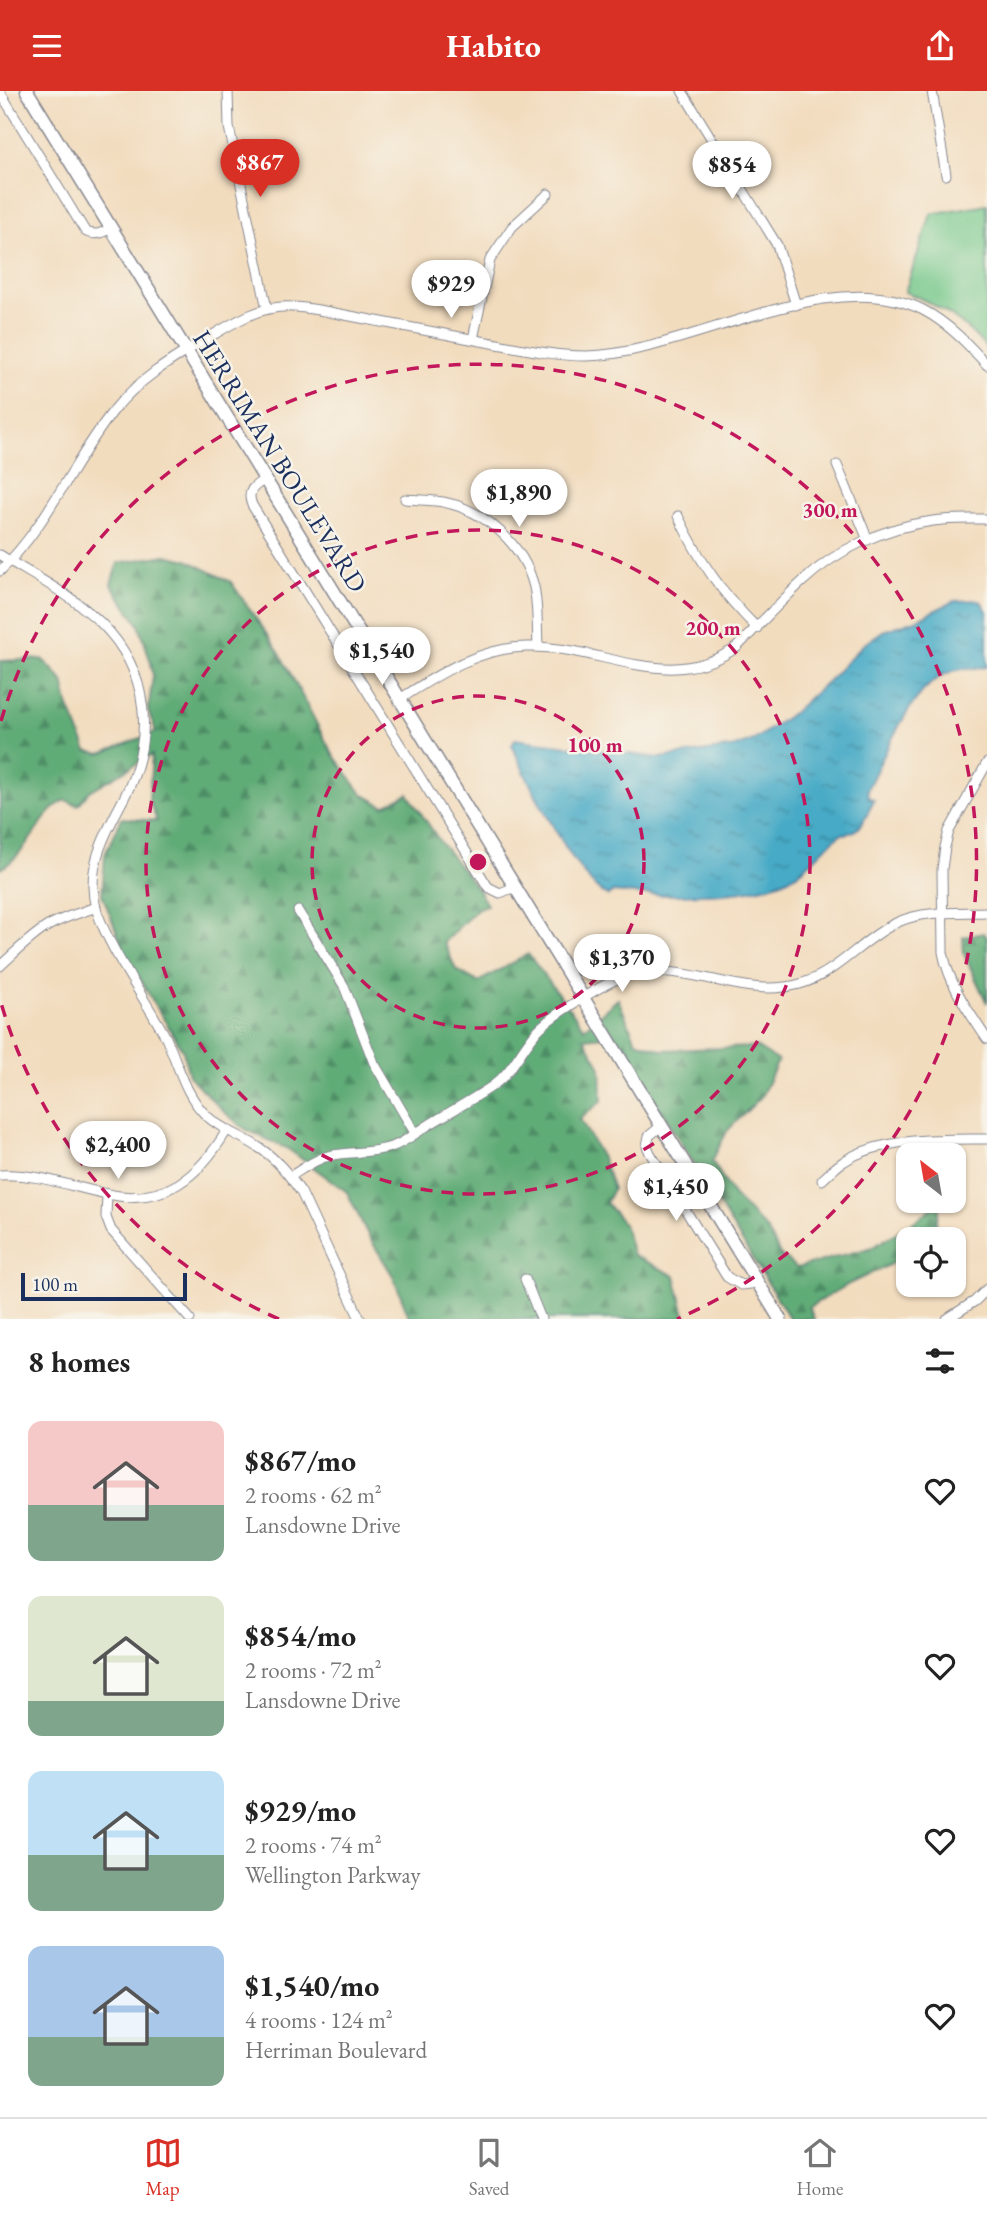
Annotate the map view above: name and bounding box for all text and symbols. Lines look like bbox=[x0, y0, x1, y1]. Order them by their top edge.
text: Habito bbox=[446, 25, 541, 67]
icon: menu bbox=[28, 27, 66, 65]
icon: share bbox=[921, 27, 959, 65]
pin: $867 bbox=[219, 139, 301, 199]
pin: $854 bbox=[691, 141, 773, 201]
text: $867 bbox=[236, 147, 284, 177]
text: $854 bbox=[708, 149, 756, 179]
pin: $929 bbox=[410, 261, 492, 320]
text: $929 bbox=[427, 268, 475, 298]
street label: HERRIMAN BOULEVARD bbox=[185, 323, 375, 599]
pin: $1,890 bbox=[462, 469, 576, 529]
text: $1,890 bbox=[487, 477, 551, 507]
text: 300 m bbox=[802, 496, 858, 523]
text: 200 m bbox=[685, 614, 741, 641]
pin: $1,540 bbox=[325, 627, 439, 687]
text: $1,540 bbox=[350, 635, 414, 665]
text: 100 m bbox=[567, 731, 623, 758]
centre of rings bbox=[466, 850, 490, 874]
pin: $1,370 bbox=[565, 935, 679, 994]
text: $1,370 bbox=[590, 942, 654, 972]
pin: $2,400 bbox=[61, 1121, 175, 1181]
text: $2,400 bbox=[86, 1129, 150, 1159]
north arrow bbox=[896, 1143, 966, 1213]
map controls bbox=[896, 1143, 966, 1297]
pin: $1,450 bbox=[619, 1163, 733, 1223]
text: $1,450 bbox=[644, 1171, 708, 1201]
button: locate bbox=[896, 1227, 966, 1297]
scale bar bbox=[21, 1270, 187, 1302]
text: 100 m bbox=[32, 1272, 78, 1297]
text: 8 homes bbox=[28, 1342, 130, 1381]
icon: filters bbox=[921, 1342, 959, 1380]
text: $867/mo bbox=[245, 1441, 356, 1480]
icon: home bbox=[84, 1449, 168, 1533]
icon: heart bbox=[921, 1472, 959, 1510]
text: 2 rooms · 62 m² bbox=[245, 1480, 382, 1510]
text: Lansdowne Drive bbox=[245, 1510, 400, 1540]
text: $854/mo bbox=[245, 1616, 356, 1655]
icon: home bbox=[84, 1624, 168, 1708]
icon: heart bbox=[921, 1647, 959, 1685]
text: 2 rooms · 72 m² bbox=[245, 1655, 382, 1685]
text: Lansdowne Drive bbox=[245, 1685, 400, 1715]
text: $929/mo bbox=[245, 1791, 356, 1830]
icon: home bbox=[84, 1799, 168, 1883]
icon: heart bbox=[921, 1822, 959, 1860]
text: 2 rooms · 74 m² bbox=[245, 1830, 382, 1860]
text: Wellington Parkway bbox=[245, 1860, 421, 1890]
text: $1,540/mo bbox=[245, 1966, 379, 2005]
icon: home bbox=[84, 1974, 168, 2058]
icon: heart bbox=[921, 1997, 959, 2035]
text: 4 rooms · 124 m² bbox=[245, 2005, 393, 2035]
text: Herriman Boulevard bbox=[245, 2035, 427, 2065]
tab: Map bbox=[144, 2134, 182, 2201]
tab: Saved bbox=[469, 2134, 509, 2201]
tab: Home bbox=[796, 2134, 843, 2201]

